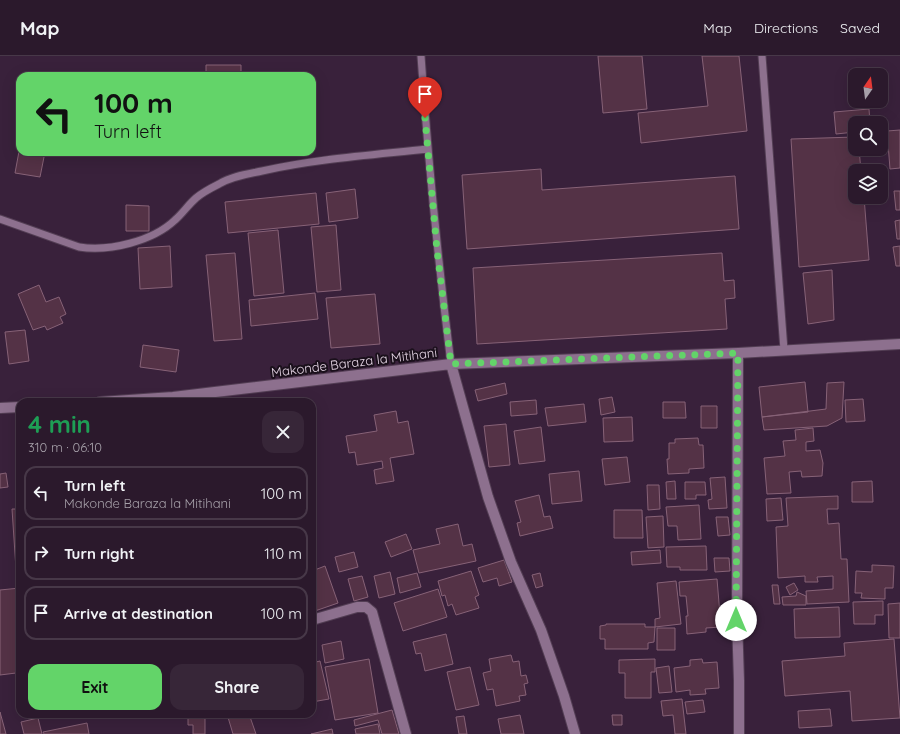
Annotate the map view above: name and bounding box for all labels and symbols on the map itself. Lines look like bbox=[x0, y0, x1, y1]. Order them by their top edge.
north arrow bbox=[848, 68, 888, 108]
pin bbox=[408, 77, 442, 118]
street label: Makonde Baraza la Mitihani bbox=[270, 344, 438, 380]
position arrow bbox=[715, 599, 757, 641]

